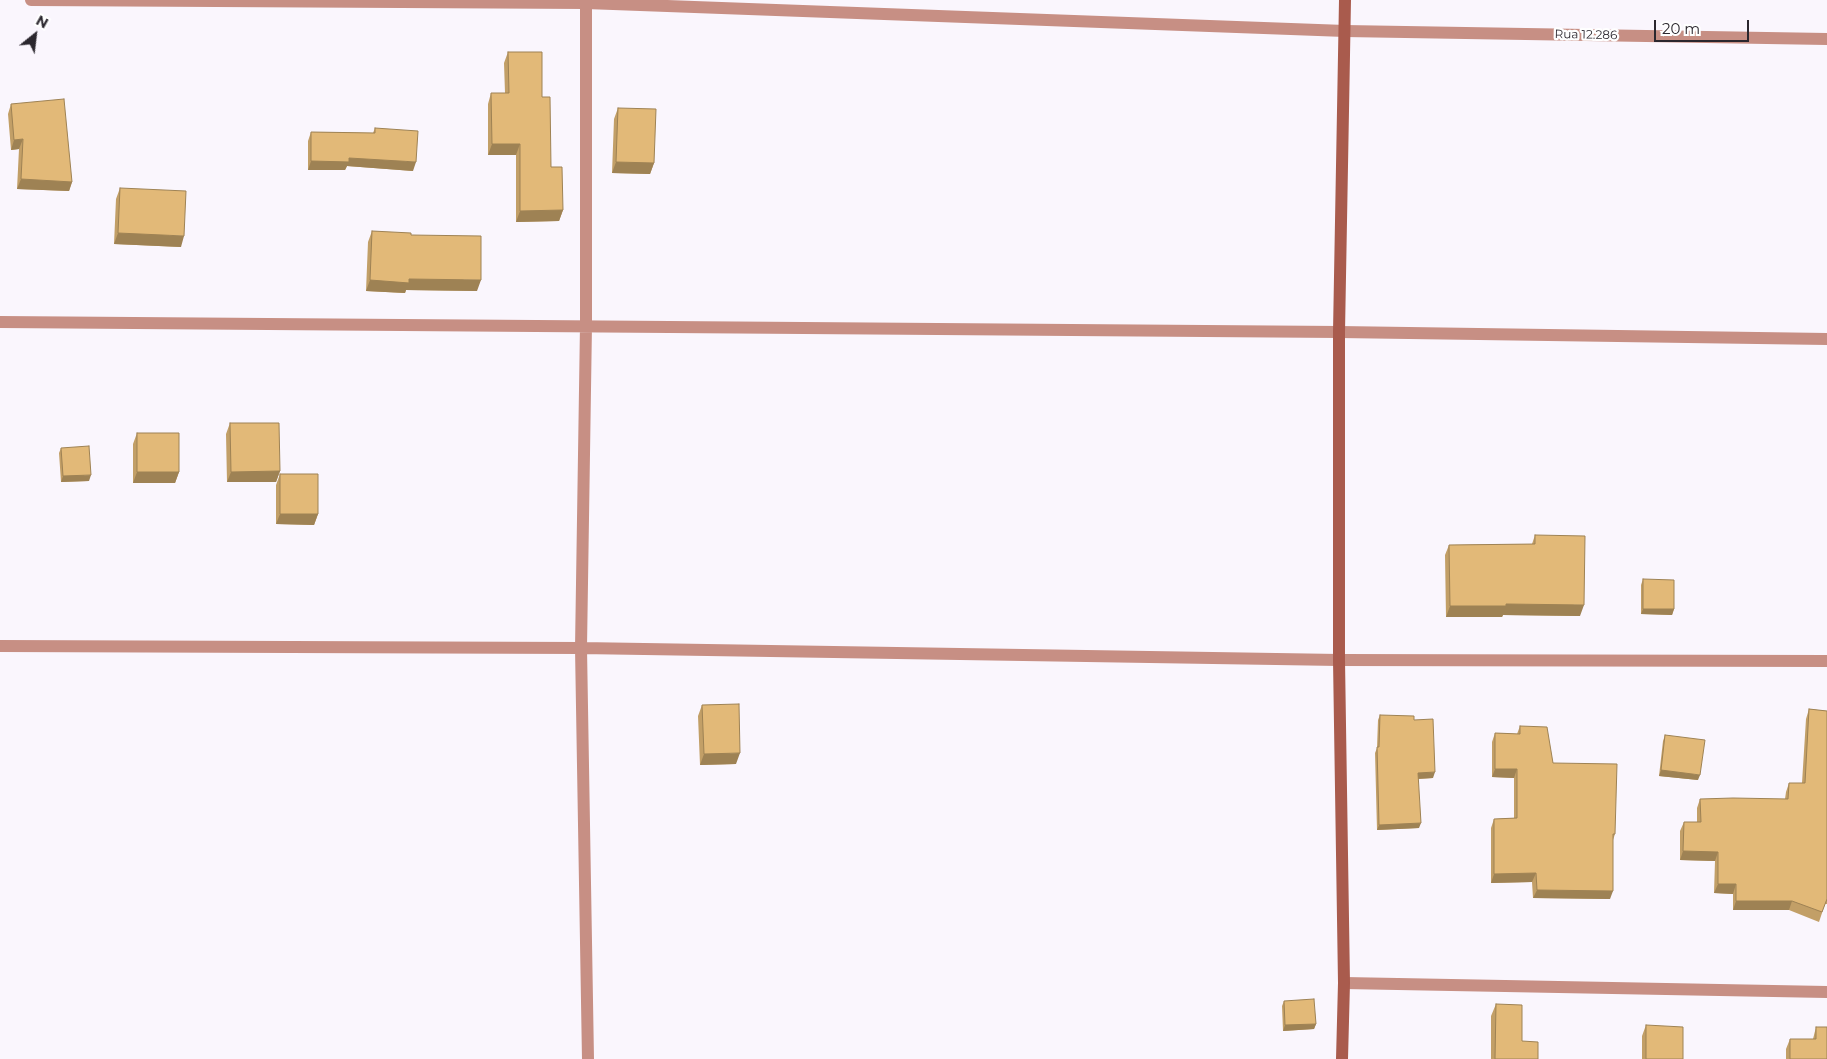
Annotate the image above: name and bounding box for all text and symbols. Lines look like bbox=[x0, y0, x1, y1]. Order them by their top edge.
north arrow bbox=[10, 10, 60, 60]
scale bar bbox=[1657, 10, 1752, 42]
text: N bbox=[33, 11, 52, 32]
text: 20 m bbox=[1662, 19, 1700, 38]
street label: Rua 12.286 bbox=[1555, 27, 1617, 43]

